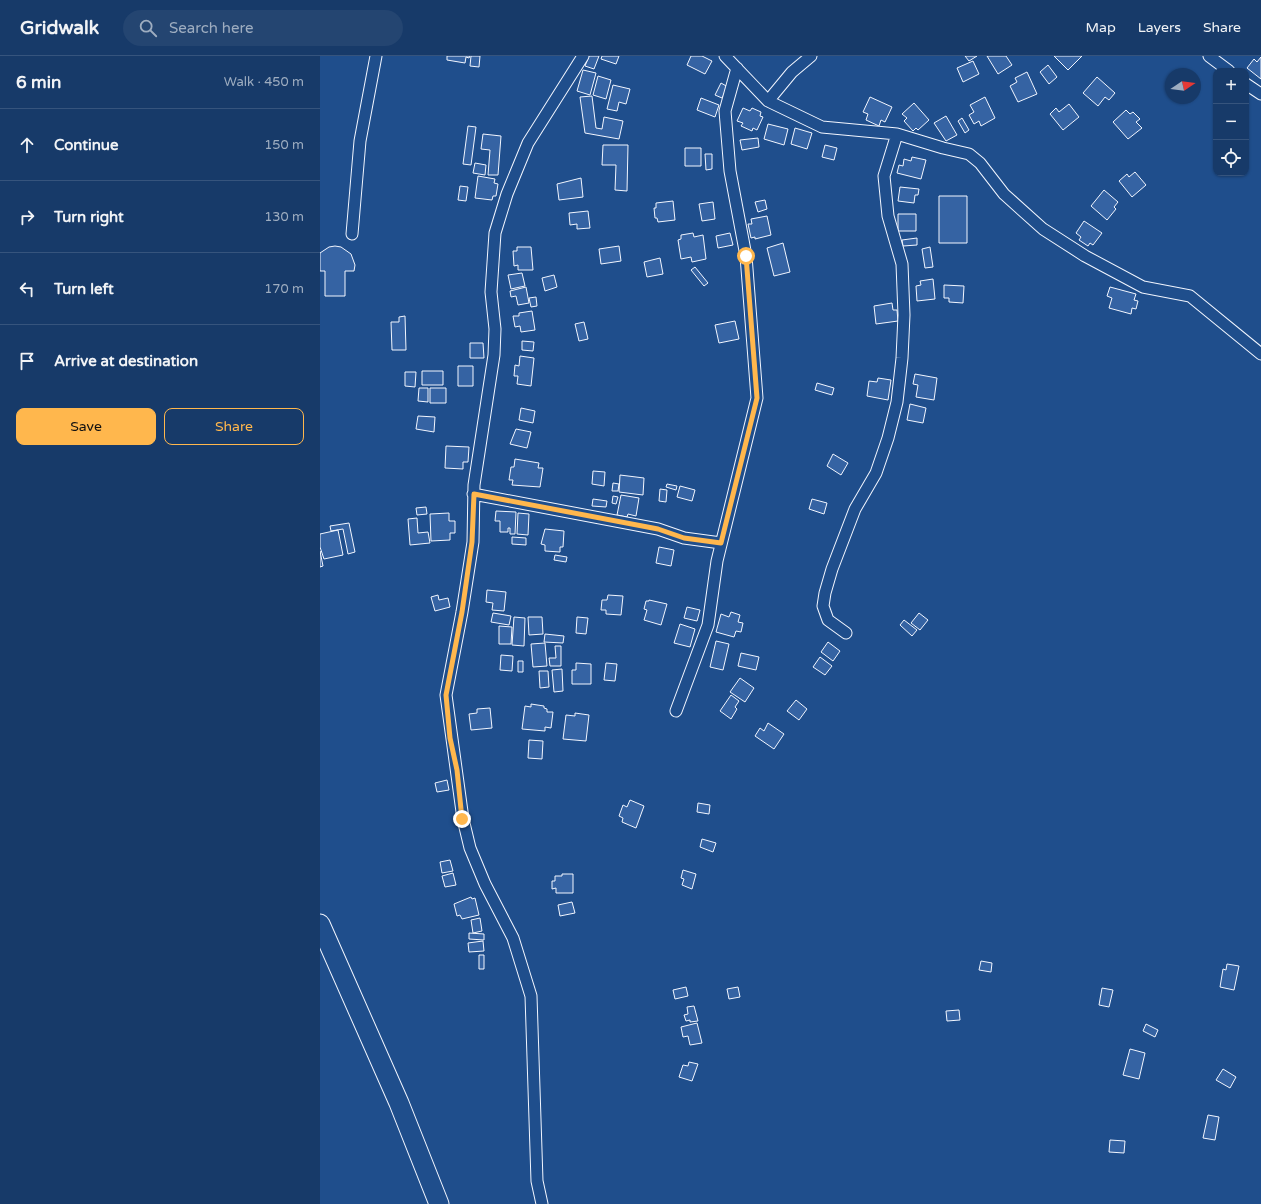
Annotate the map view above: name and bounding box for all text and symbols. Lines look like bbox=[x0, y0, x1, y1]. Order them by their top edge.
search box bbox=[123, 10, 403, 46]
text: Gridwalk bbox=[20, 17, 99, 39]
icon: search bbox=[137, 17, 159, 39]
text: Search here bbox=[169, 19, 253, 37]
text: Map bbox=[1086, 19, 1116, 36]
text: Layers bbox=[1138, 19, 1181, 36]
text: Share bbox=[1203, 19, 1241, 36]
north arrow bbox=[1165, 68, 1201, 104]
map controls bbox=[1213, 68, 1249, 176]
button: + bbox=[1213, 68, 1249, 104]
text: 6 min bbox=[16, 72, 61, 93]
text: Walk · 450 m bbox=[224, 74, 304, 90]
button: − bbox=[1213, 104, 1249, 140]
icon: ahead bbox=[16, 134, 38, 156]
text: Continue bbox=[54, 136, 118, 154]
text: 150 m bbox=[264, 137, 304, 153]
button: locate bbox=[1213, 140, 1249, 176]
icon: right bbox=[16, 206, 38, 228]
text: Turn right bbox=[54, 208, 124, 226]
text: 130 m bbox=[264, 209, 304, 225]
route start bbox=[737, 247, 755, 265]
icon: left bbox=[16, 278, 38, 300]
text: Turn left bbox=[54, 280, 114, 298]
text: 170 m bbox=[264, 281, 304, 297]
icon: arrive bbox=[16, 350, 38, 372]
text: Arrive at destination bbox=[54, 352, 198, 370]
button: Save bbox=[16, 408, 156, 445]
button: Share bbox=[164, 408, 304, 445]
route end bbox=[453, 810, 471, 828]

